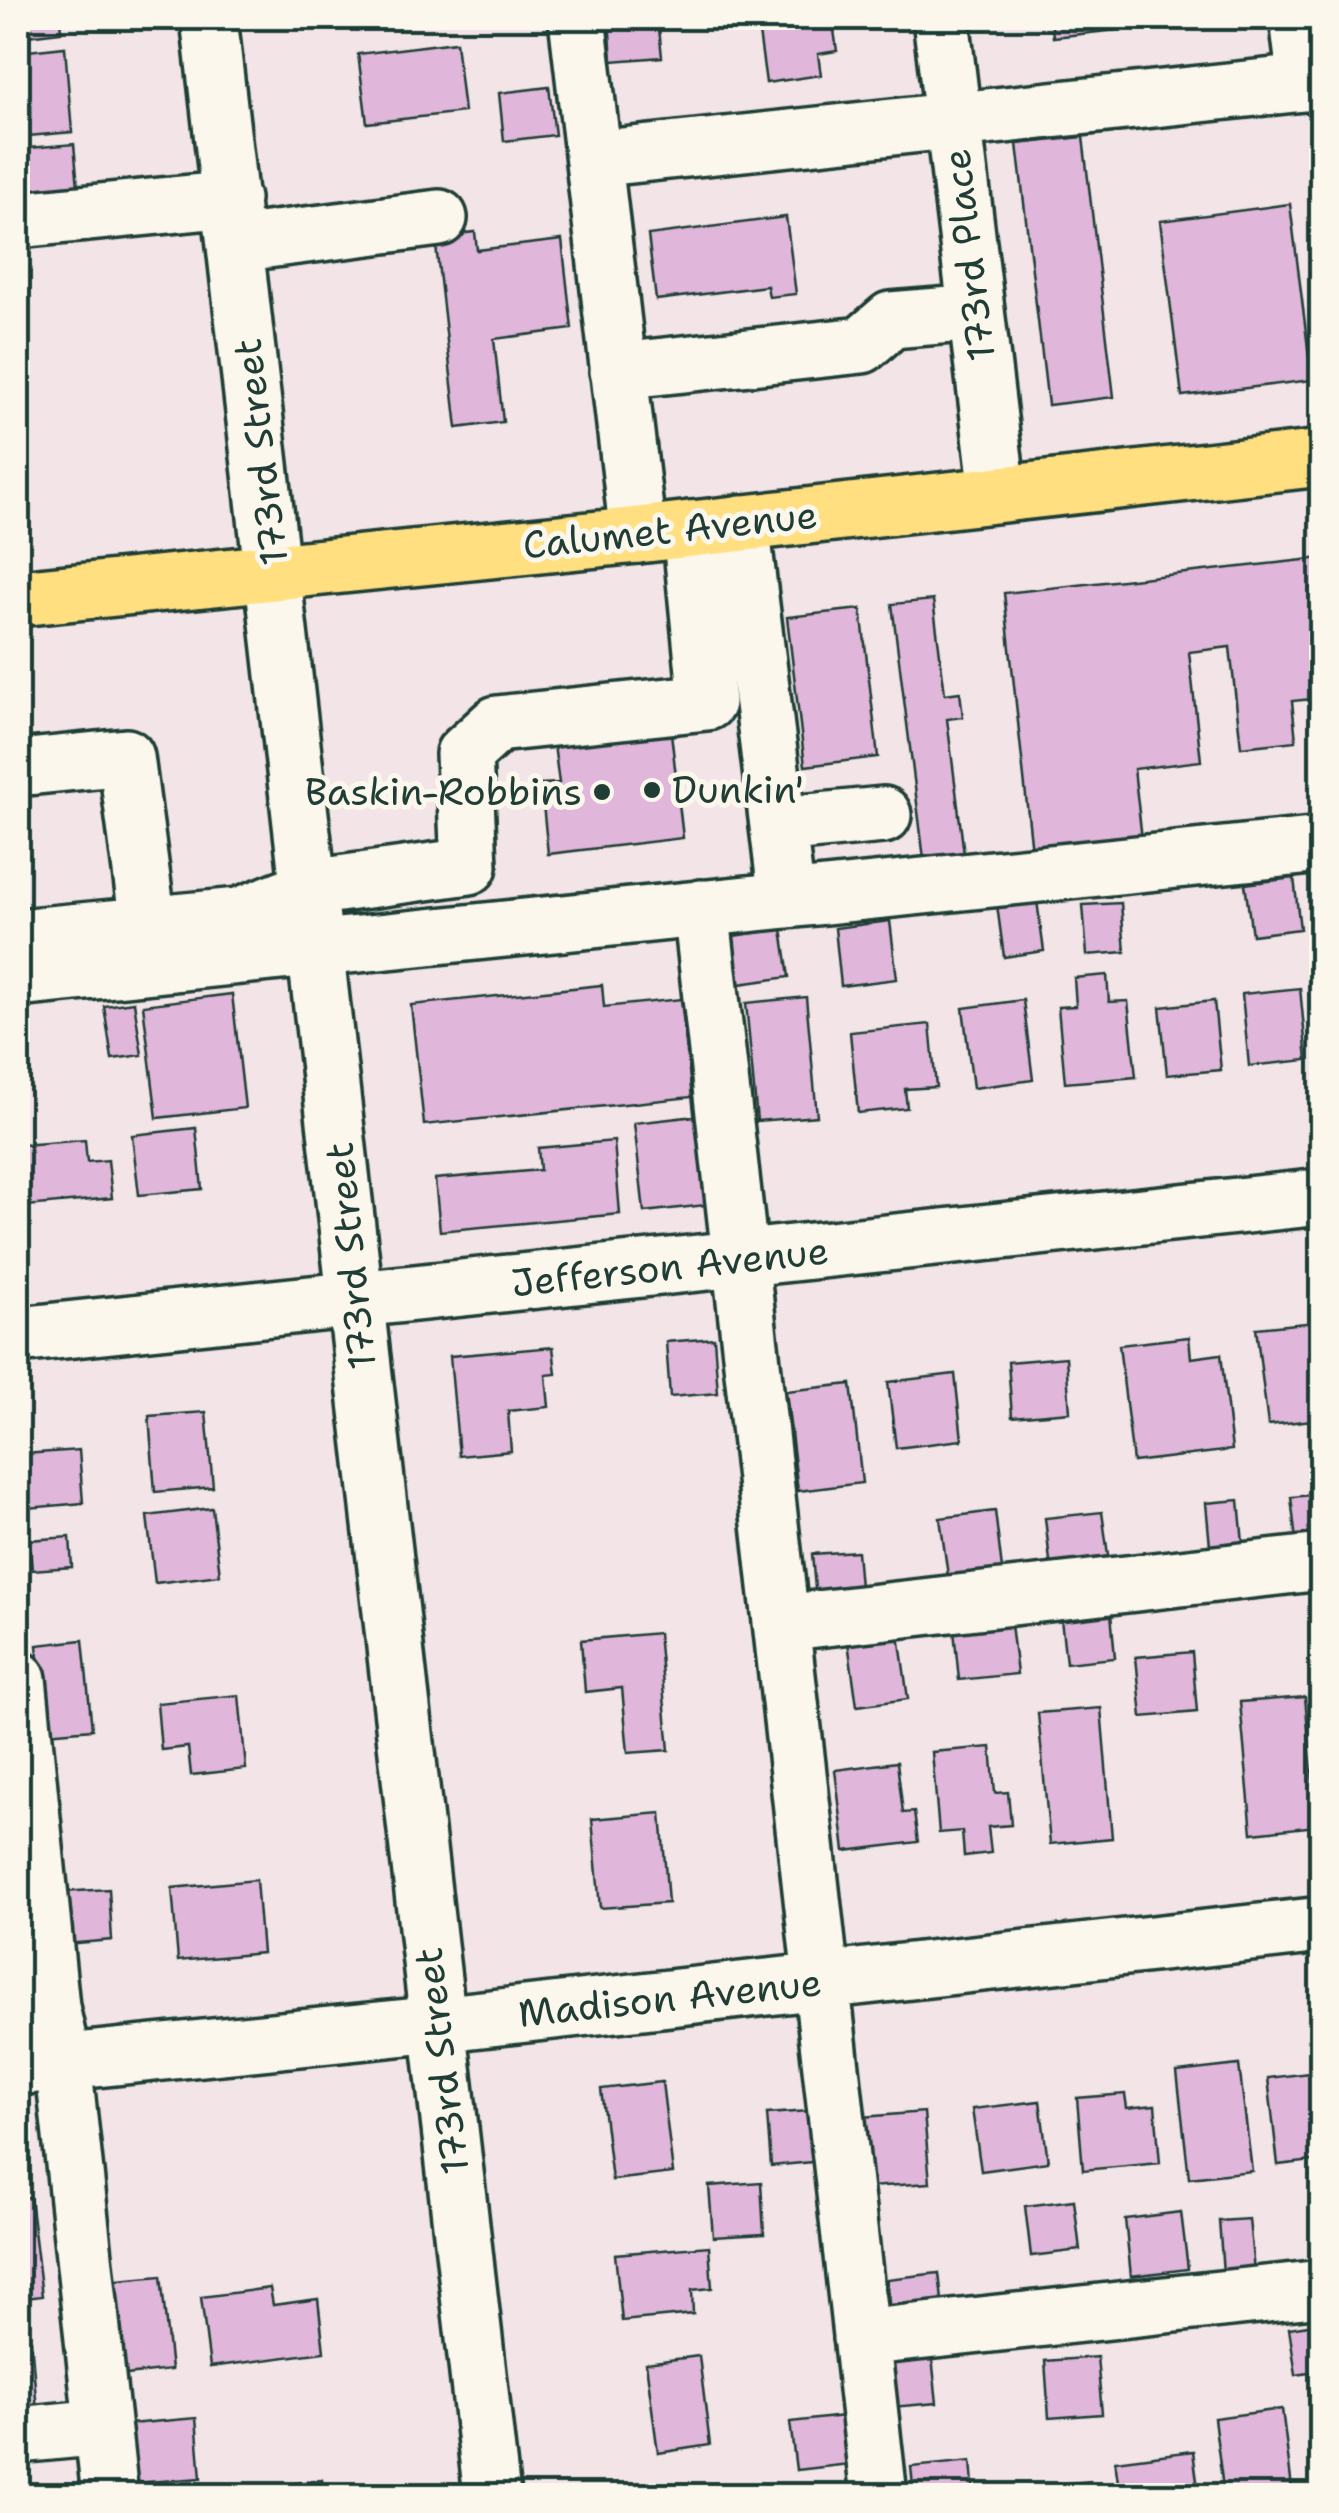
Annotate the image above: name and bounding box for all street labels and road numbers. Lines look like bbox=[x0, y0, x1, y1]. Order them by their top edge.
street label: 173rd Place bbox=[930, 146, 1007, 364]
street label: 173rd Street bbox=[221, 336, 300, 569]
street label: Calumet Avenue bbox=[520, 489, 820, 570]
street label: 173rd Street bbox=[313, 1140, 388, 1372]
street label: Jefferson Avenue bbox=[509, 1224, 831, 1309]
street label: 173rd Street bbox=[402, 1945, 481, 2178]
street label: Madison Avenue bbox=[516, 1956, 824, 2039]

